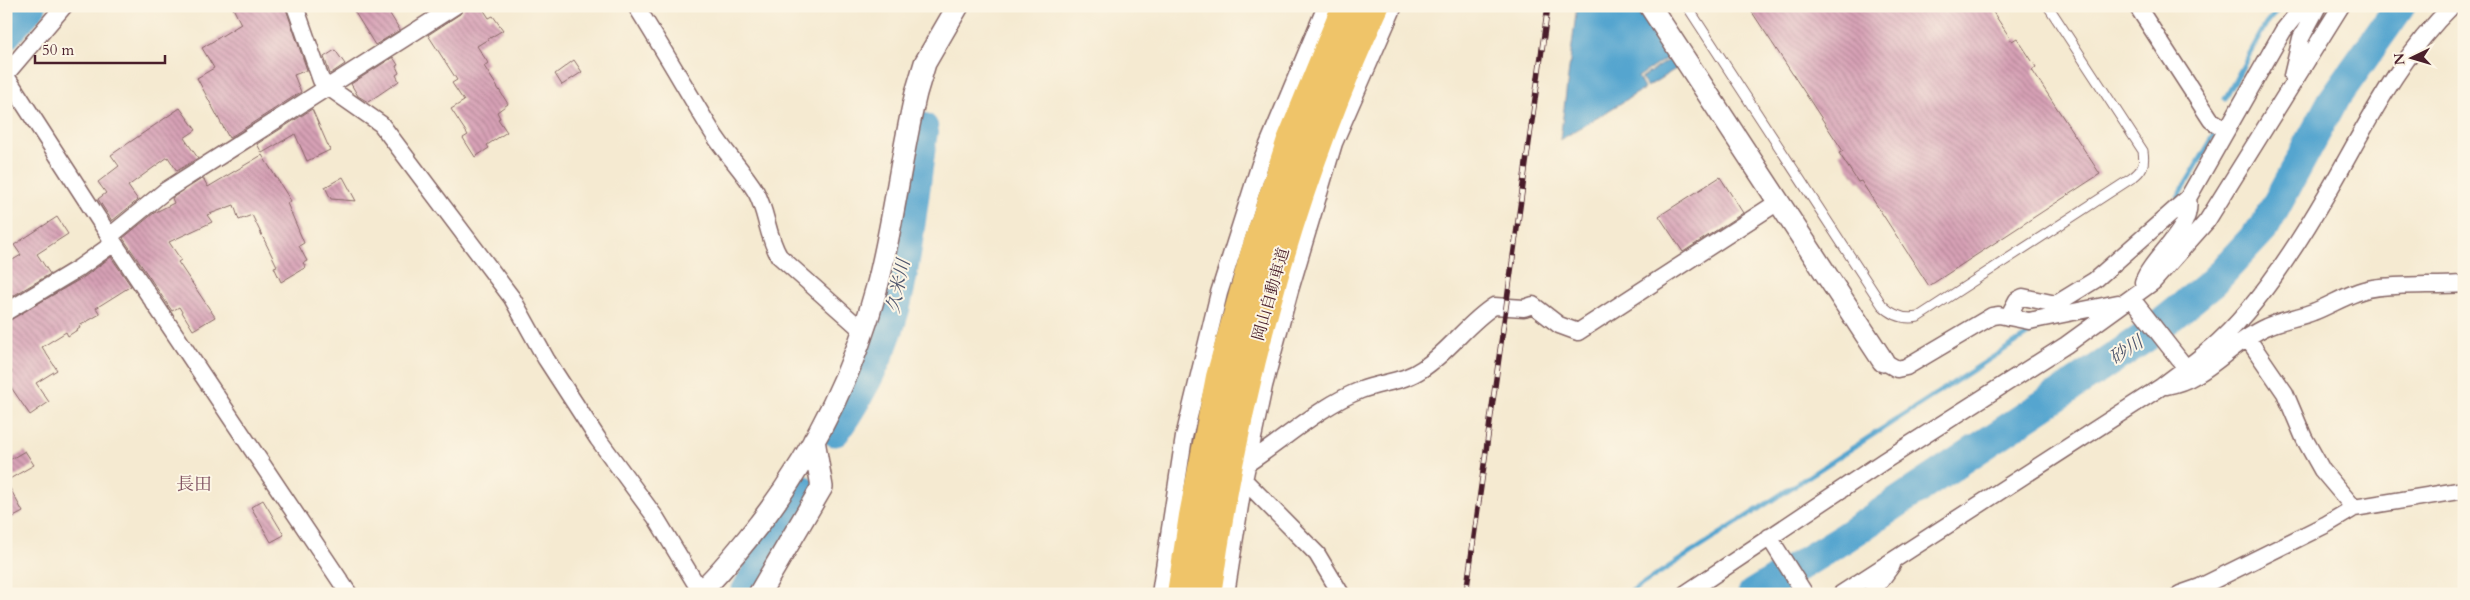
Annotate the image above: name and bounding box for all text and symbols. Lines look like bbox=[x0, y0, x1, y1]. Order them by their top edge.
scale bar bbox=[35, 32, 165, 64]
north arrow bbox=[2388, 32, 2438, 82]
text: 50 m bbox=[42, 40, 74, 60]
text: N bbox=[2390, 52, 2410, 66]
street label: 岡山自動車道 bbox=[1247, 245, 1295, 343]
water label: 久米川 bbox=[881, 255, 917, 315]
water label: 砂川 bbox=[2104, 329, 2150, 371]
district label: 長田 bbox=[176, 472, 212, 497]

